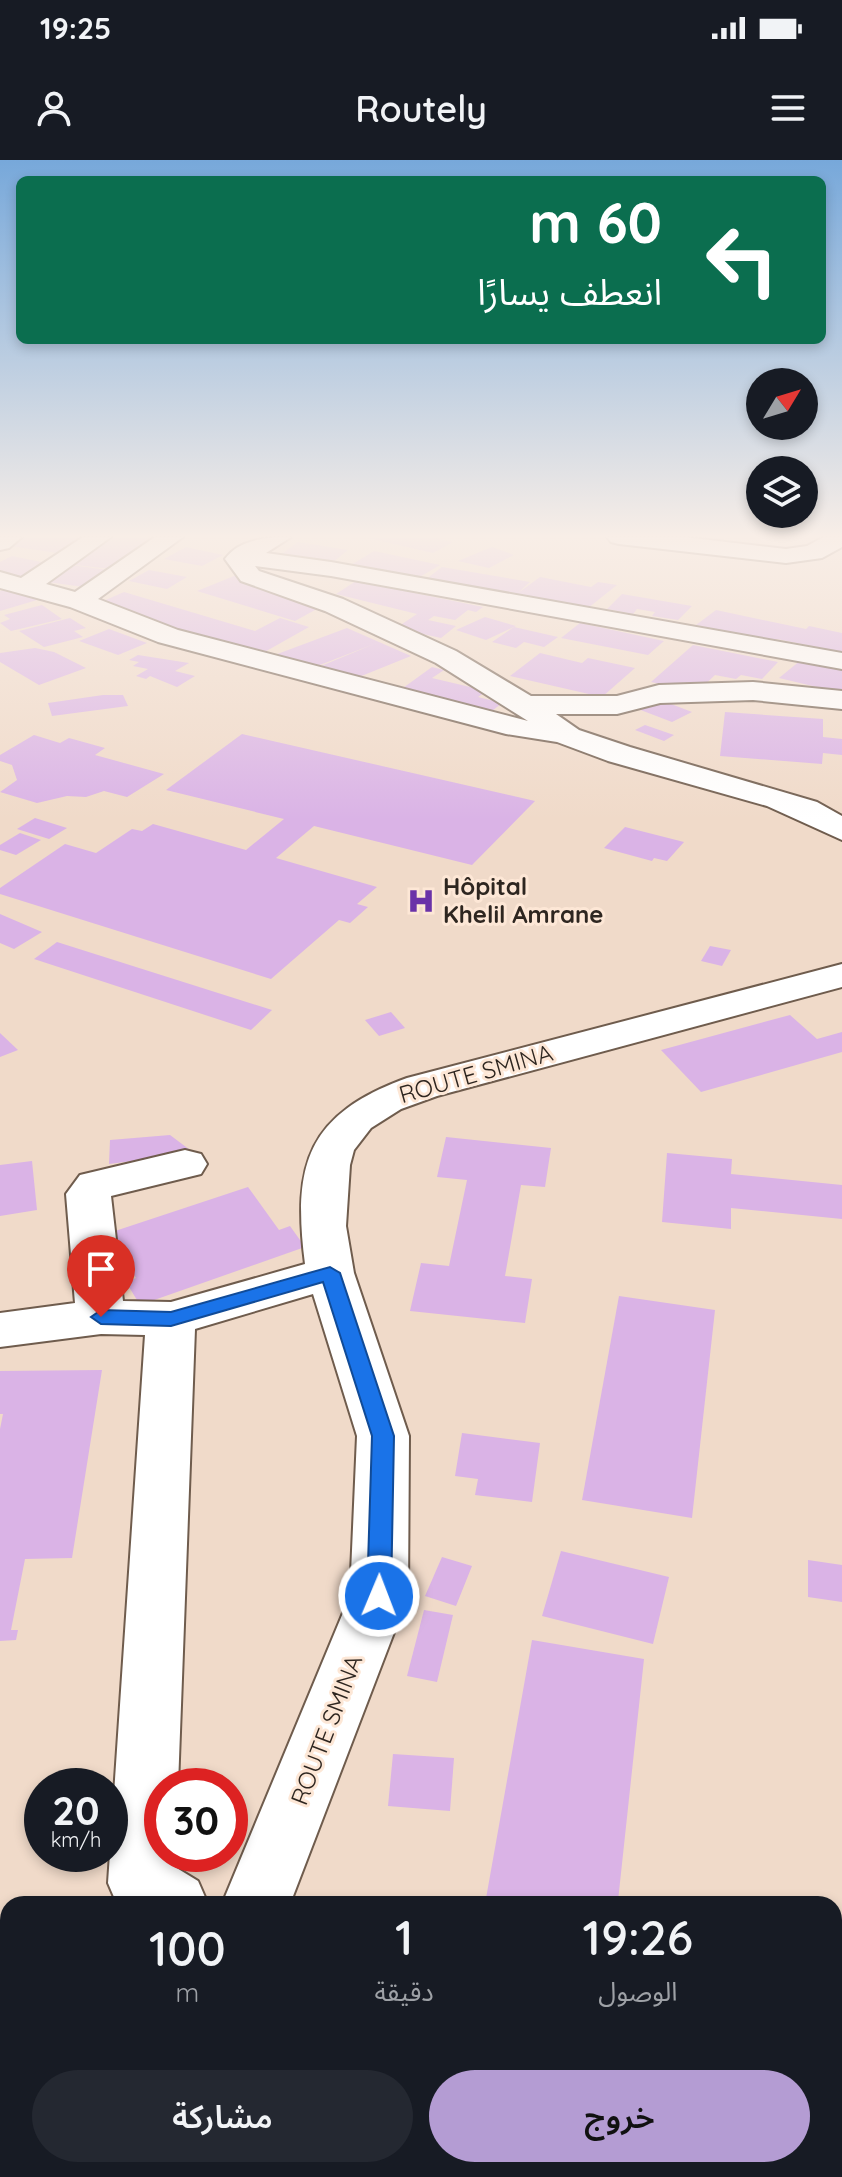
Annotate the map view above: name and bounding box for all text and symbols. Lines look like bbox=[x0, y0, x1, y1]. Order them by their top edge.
text: 19:25 bbox=[40, 9, 111, 47]
icon: person bbox=[32, 86, 76, 130]
text: Routely bbox=[355, 86, 487, 131]
icon: menu bbox=[766, 86, 810, 130]
text: 60 m bbox=[529, 187, 662, 257]
icon: left bbox=[690, 208, 794, 312]
text: انعطف يسارًا bbox=[477, 269, 662, 314]
north arrow bbox=[746, 368, 818, 440]
map controls bbox=[746, 368, 818, 528]
button: layers bbox=[746, 456, 818, 528]
place label: Hôpital Khelil Amrane bbox=[443, 871, 603, 929]
hospital icon: Hôpital Khelil Amrane bbox=[406, 886, 436, 916]
street label: ROUTE SMINA bbox=[395, 1037, 556, 1109]
pin bbox=[67, 1235, 135, 1317]
icon: arrive bbox=[79, 1247, 123, 1291]
position arrow bbox=[337, 1554, 421, 1638]
street label: ROUTE SMINA bbox=[284, 1650, 368, 1809]
speed limit sign: 30 bbox=[144, 1768, 248, 1872]
text: 20 bbox=[52, 1785, 100, 1835]
text: km/h bbox=[51, 1827, 101, 1852]
text: 1 bbox=[395, 1907, 413, 1967]
text: 19:26 bbox=[583, 1907, 693, 1967]
text: 100 bbox=[149, 1918, 226, 1978]
text: دقيقة bbox=[374, 1975, 434, 2008]
text: الوصول bbox=[598, 1975, 677, 2008]
text: m bbox=[175, 1976, 199, 2009]
button: مشاركة bbox=[32, 2070, 413, 2162]
button: خروج bbox=[429, 2070, 810, 2162]

